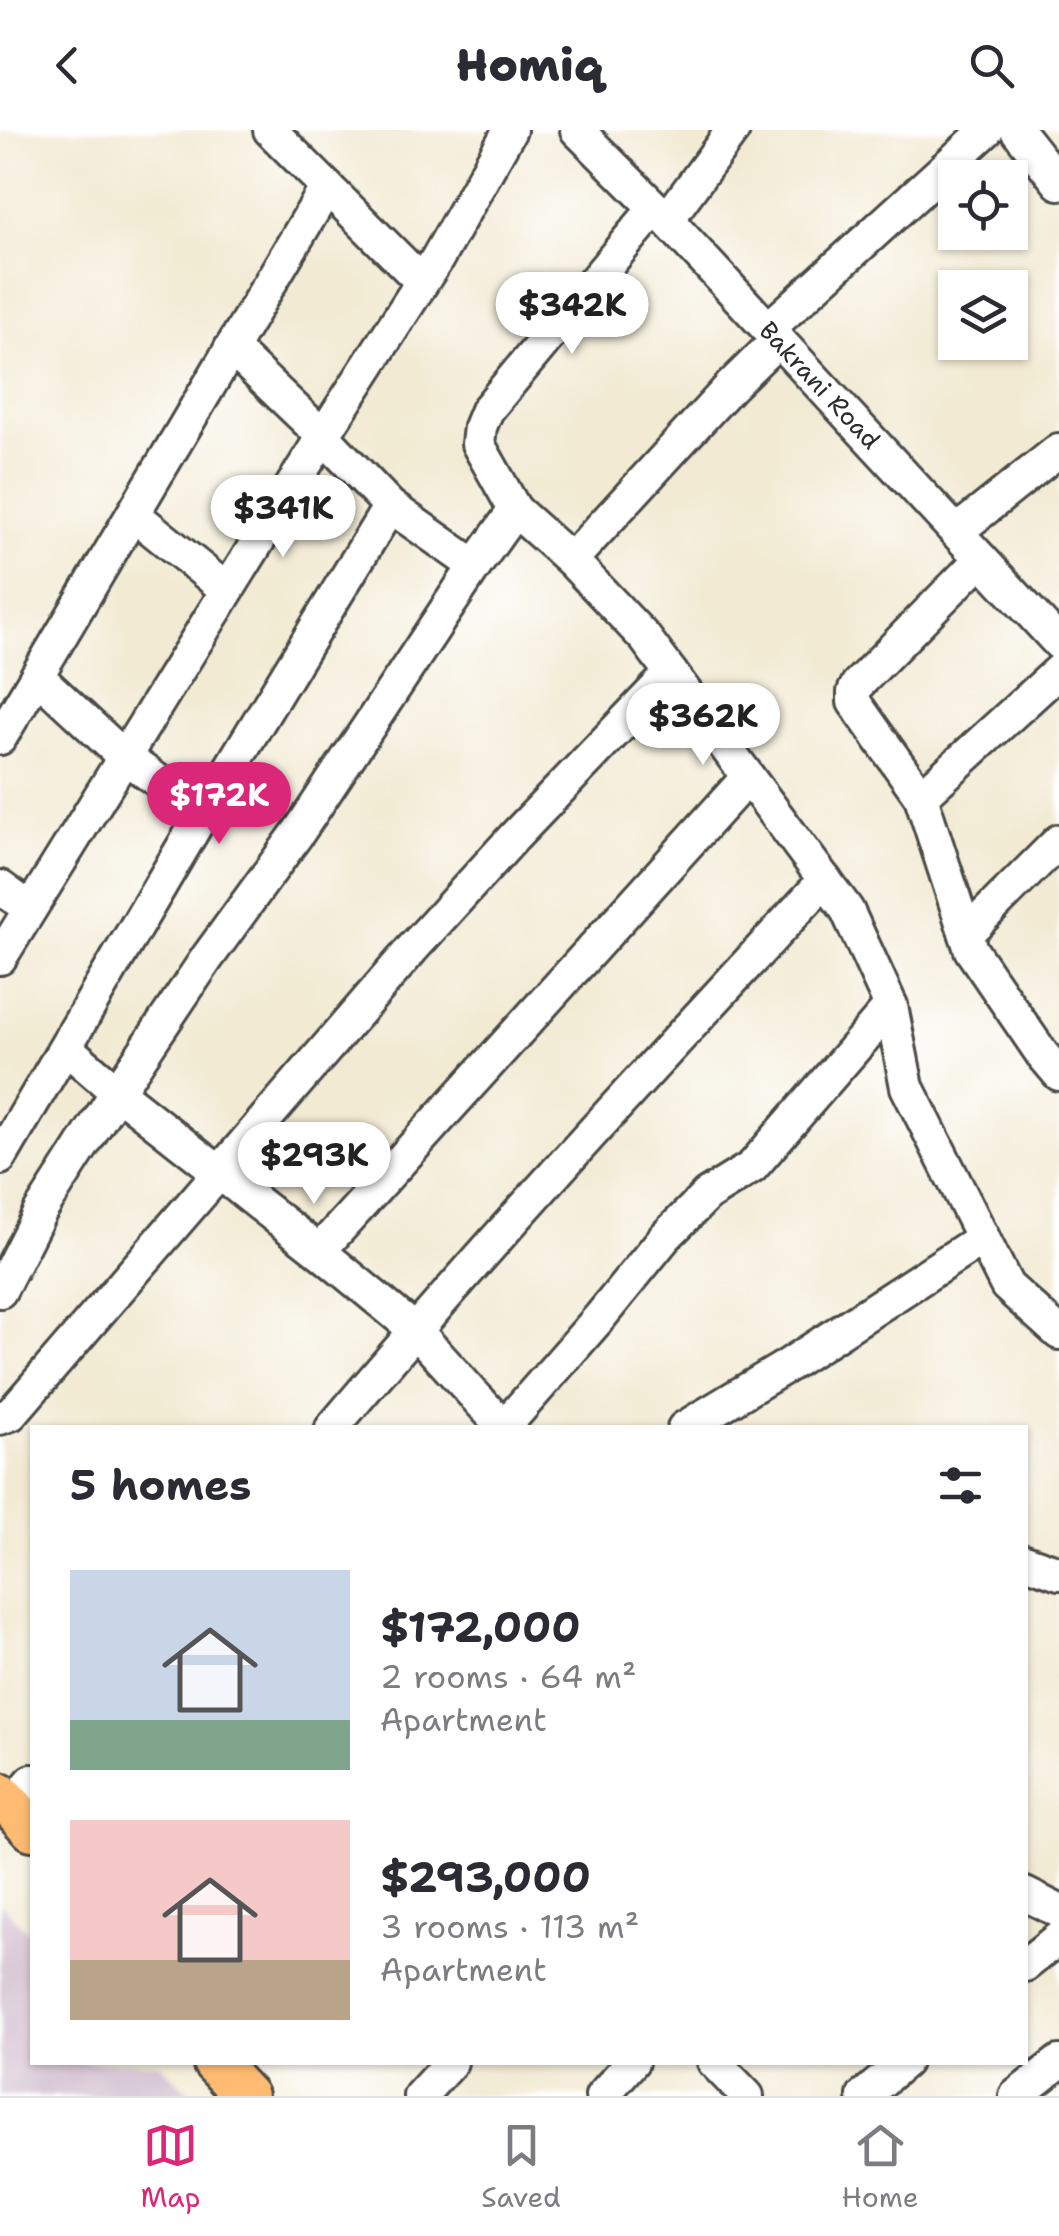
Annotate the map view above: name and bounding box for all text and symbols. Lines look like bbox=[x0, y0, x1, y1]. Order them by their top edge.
text: Homiq bbox=[456, 35, 603, 95]
icon: back bbox=[40, 38, 95, 93]
icon: search bbox=[964, 38, 1019, 93]
map controls bbox=[938, 160, 1028, 360]
button: locate bbox=[938, 160, 1028, 250]
button: layers bbox=[938, 270, 1028, 360]
pin: $342K bbox=[502, 272, 642, 357]
text: $342K bbox=[518, 283, 626, 326]
street label: Bakrani Road bbox=[752, 314, 888, 456]
pin: $341K bbox=[213, 475, 353, 560]
text: $341K bbox=[233, 486, 333, 529]
pin: $362K bbox=[633, 683, 773, 768]
text: $362K bbox=[648, 694, 758, 737]
pin: $172K bbox=[149, 762, 289, 847]
text: $172K bbox=[169, 773, 269, 816]
pin: $293K bbox=[244, 1122, 384, 1207]
text: $293K bbox=[260, 1133, 368, 1176]
text: 5 homes bbox=[70, 1457, 251, 1513]
icon: filters bbox=[933, 1458, 988, 1513]
text: $172,000 bbox=[380, 1599, 581, 1655]
icon: home bbox=[150, 1610, 270, 1730]
text: 2 rooms · 64 m² bbox=[380, 1655, 636, 1698]
text: Apartment bbox=[380, 1698, 547, 1741]
text: $293,000 bbox=[380, 1849, 591, 1905]
icon: home bbox=[150, 1860, 270, 1980]
text: 3 rooms · 113 m² bbox=[380, 1905, 639, 1948]
text: Apartment bbox=[380, 1948, 547, 1991]
tab: Map bbox=[140, 2118, 200, 2216]
tab: Saved bbox=[481, 2118, 561, 2216]
tab: Home bbox=[842, 2118, 919, 2216]

